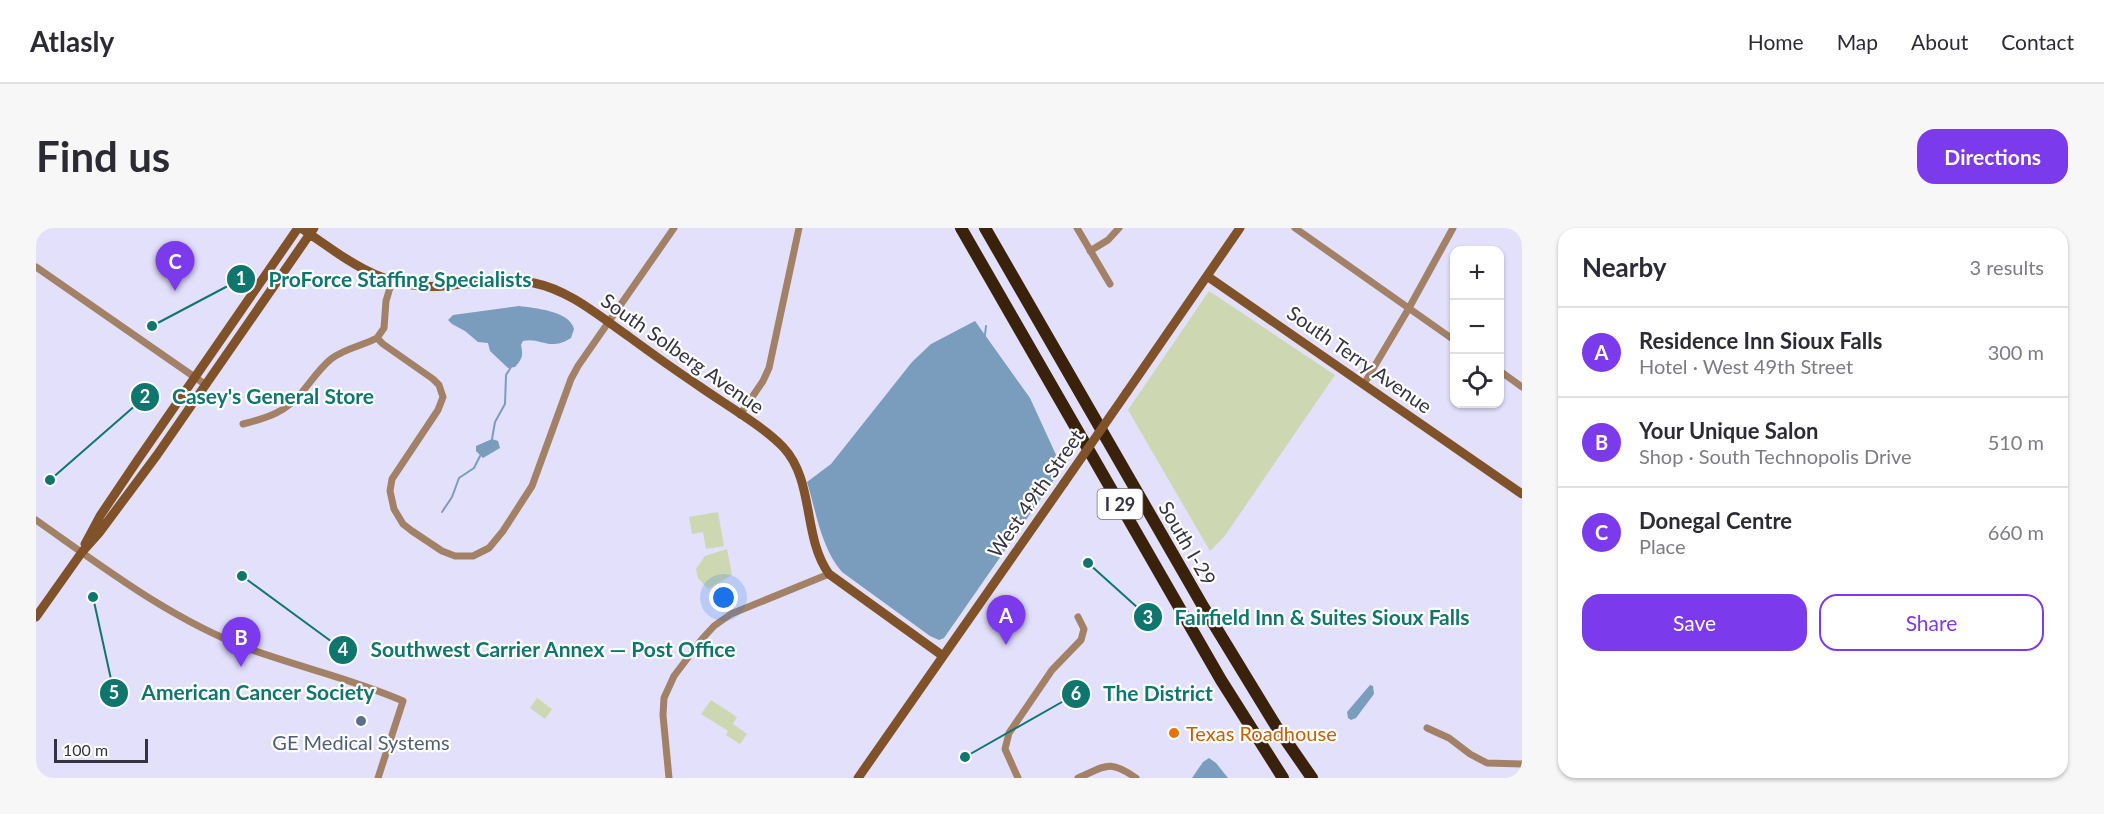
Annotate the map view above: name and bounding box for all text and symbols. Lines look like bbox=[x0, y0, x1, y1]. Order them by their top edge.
text: Atlasly bbox=[30, 24, 114, 58]
text: Home bbox=[1748, 29, 1804, 54]
text: Map bbox=[1837, 29, 1878, 54]
text: About bbox=[1911, 29, 1968, 54]
text: Contact bbox=[2001, 29, 2074, 54]
button: Directions bbox=[1917, 129, 2068, 184]
text: Find us bbox=[36, 131, 170, 181]
pin: C bbox=[156, 242, 194, 291]
map controls bbox=[1450, 246, 1504, 408]
button: + bbox=[1450, 246, 1504, 300]
text: Nearby bbox=[1582, 251, 1667, 283]
text: 3 results bbox=[1969, 255, 2044, 279]
callout: ProForce Staffing Specialists bbox=[226, 260, 543, 299]
text: ProForce Staffing Specialists bbox=[268, 266, 532, 291]
text: 1 bbox=[236, 267, 246, 289]
street label: South Solberg Avenue bbox=[597, 288, 769, 418]
street label: South Terry Avenue bbox=[1283, 300, 1437, 418]
button: − bbox=[1450, 300, 1504, 354]
text: Residence Inn Sioux Falls bbox=[1639, 327, 1882, 354]
text: A bbox=[1595, 340, 1608, 364]
text: 300 m bbox=[1988, 340, 2044, 364]
button: locate bbox=[1450, 354, 1504, 408]
text: Hotel · West 49th Street bbox=[1639, 354, 1853, 378]
callout: Casey's General Store bbox=[130, 377, 385, 416]
text: Casey's General Store bbox=[172, 383, 374, 408]
text: 2 bbox=[140, 385, 150, 407]
text: Your Unique Salon bbox=[1639, 417, 1818, 444]
street label: West 49th Street bbox=[982, 425, 1088, 561]
text: B bbox=[1595, 430, 1608, 454]
text: 510 m bbox=[1988, 430, 2044, 454]
text: Shop · South Technopolis Drive bbox=[1639, 444, 1912, 468]
road number: I 29 bbox=[1098, 489, 1142, 519]
street label: South I-29 bbox=[1154, 497, 1222, 589]
text: Donegal Centre bbox=[1639, 507, 1792, 534]
text: C bbox=[1595, 520, 1608, 544]
text: 660 m bbox=[1988, 520, 2044, 544]
text: Place bbox=[1639, 534, 1686, 558]
your location bbox=[709, 583, 738, 612]
button: Save bbox=[1582, 594, 1807, 651]
button: Share bbox=[1819, 594, 2044, 651]
pin: A bbox=[986, 596, 1026, 645]
callout: Fairfield Inn & Suites Sioux Falls bbox=[1133, 598, 1482, 637]
text: Fairfield Inn & Suites Sioux Falls bbox=[1175, 604, 1469, 629]
text: 3 bbox=[1143, 606, 1153, 628]
pin: B bbox=[222, 618, 260, 667]
callout: Southwest Carrier Annex — Post Office bbox=[328, 630, 748, 669]
text: Southwest Carrier Annex — Post Office bbox=[371, 636, 735, 661]
text: 4 bbox=[338, 638, 348, 660]
callout: American Cancer Society bbox=[99, 673, 387, 712]
callout: The District bbox=[1061, 674, 1225, 713]
text: American Cancer Society bbox=[140, 679, 376, 704]
text: The District bbox=[1103, 680, 1213, 705]
text: 5 bbox=[109, 681, 119, 703]
text: 6 bbox=[1071, 682, 1081, 704]
marker: GE Medical Systems bbox=[354, 714, 368, 728]
place label: Texas Roadhouse bbox=[1186, 721, 1337, 745]
marker: Texas Roadhouse bbox=[1167, 726, 1181, 740]
place label: GE Medical Systems bbox=[272, 730, 450, 754]
scale bar bbox=[54, 736, 148, 764]
text: 100 m bbox=[63, 740, 108, 759]

